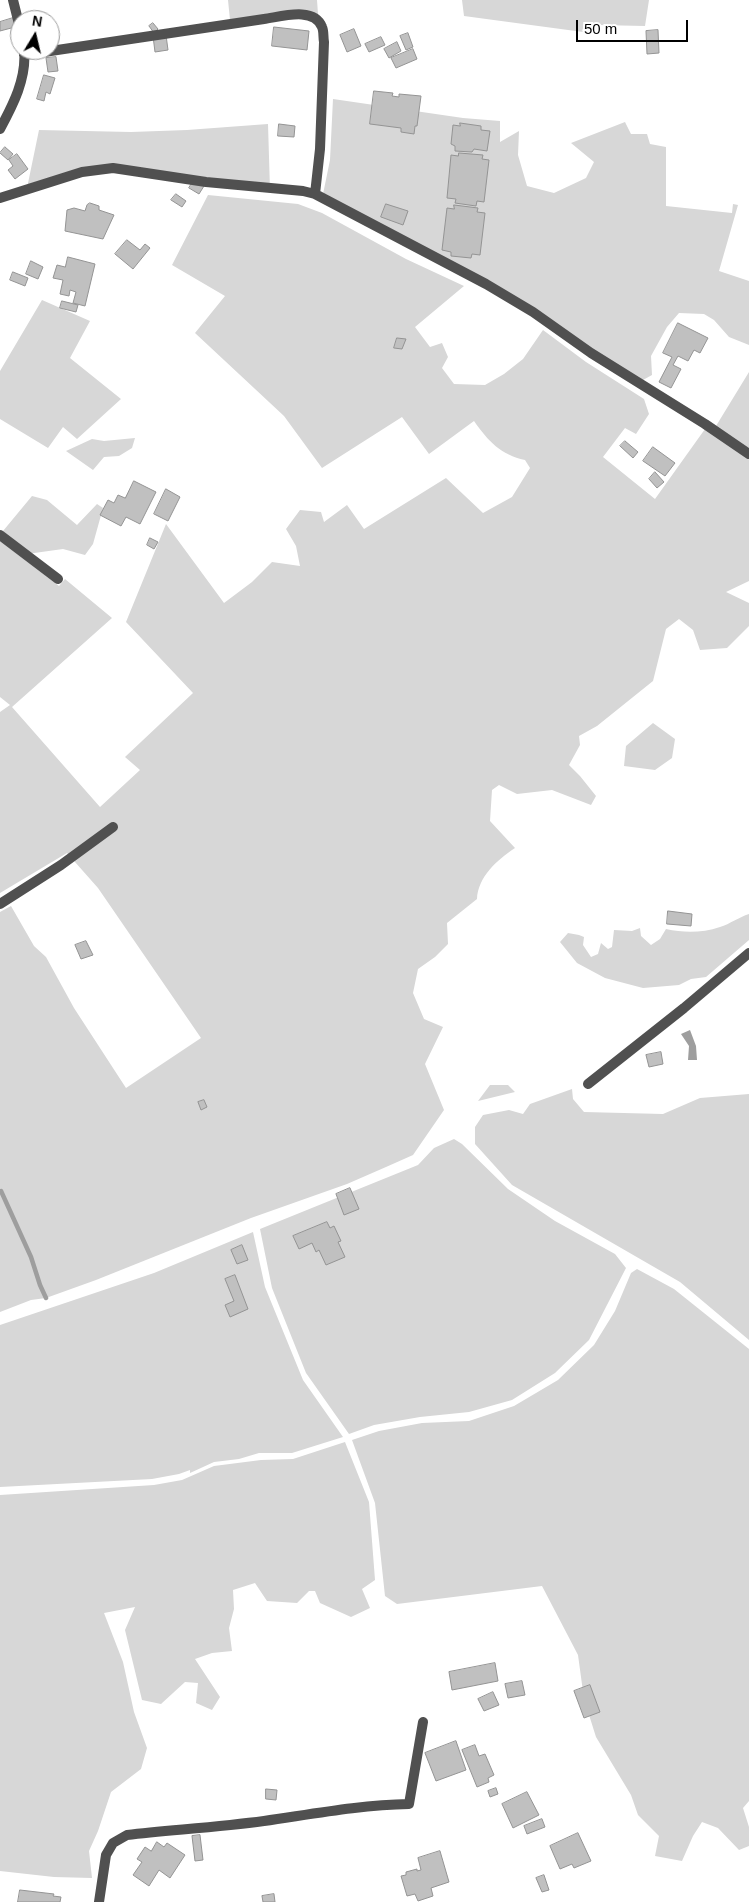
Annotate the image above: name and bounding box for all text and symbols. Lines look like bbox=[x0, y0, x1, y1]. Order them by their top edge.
north arrow bbox=[10, 10, 60, 60]
scale bar bbox=[579, 10, 692, 42]
text: N bbox=[31, 12, 43, 30]
text: 50 m bbox=[584, 20, 617, 37]

